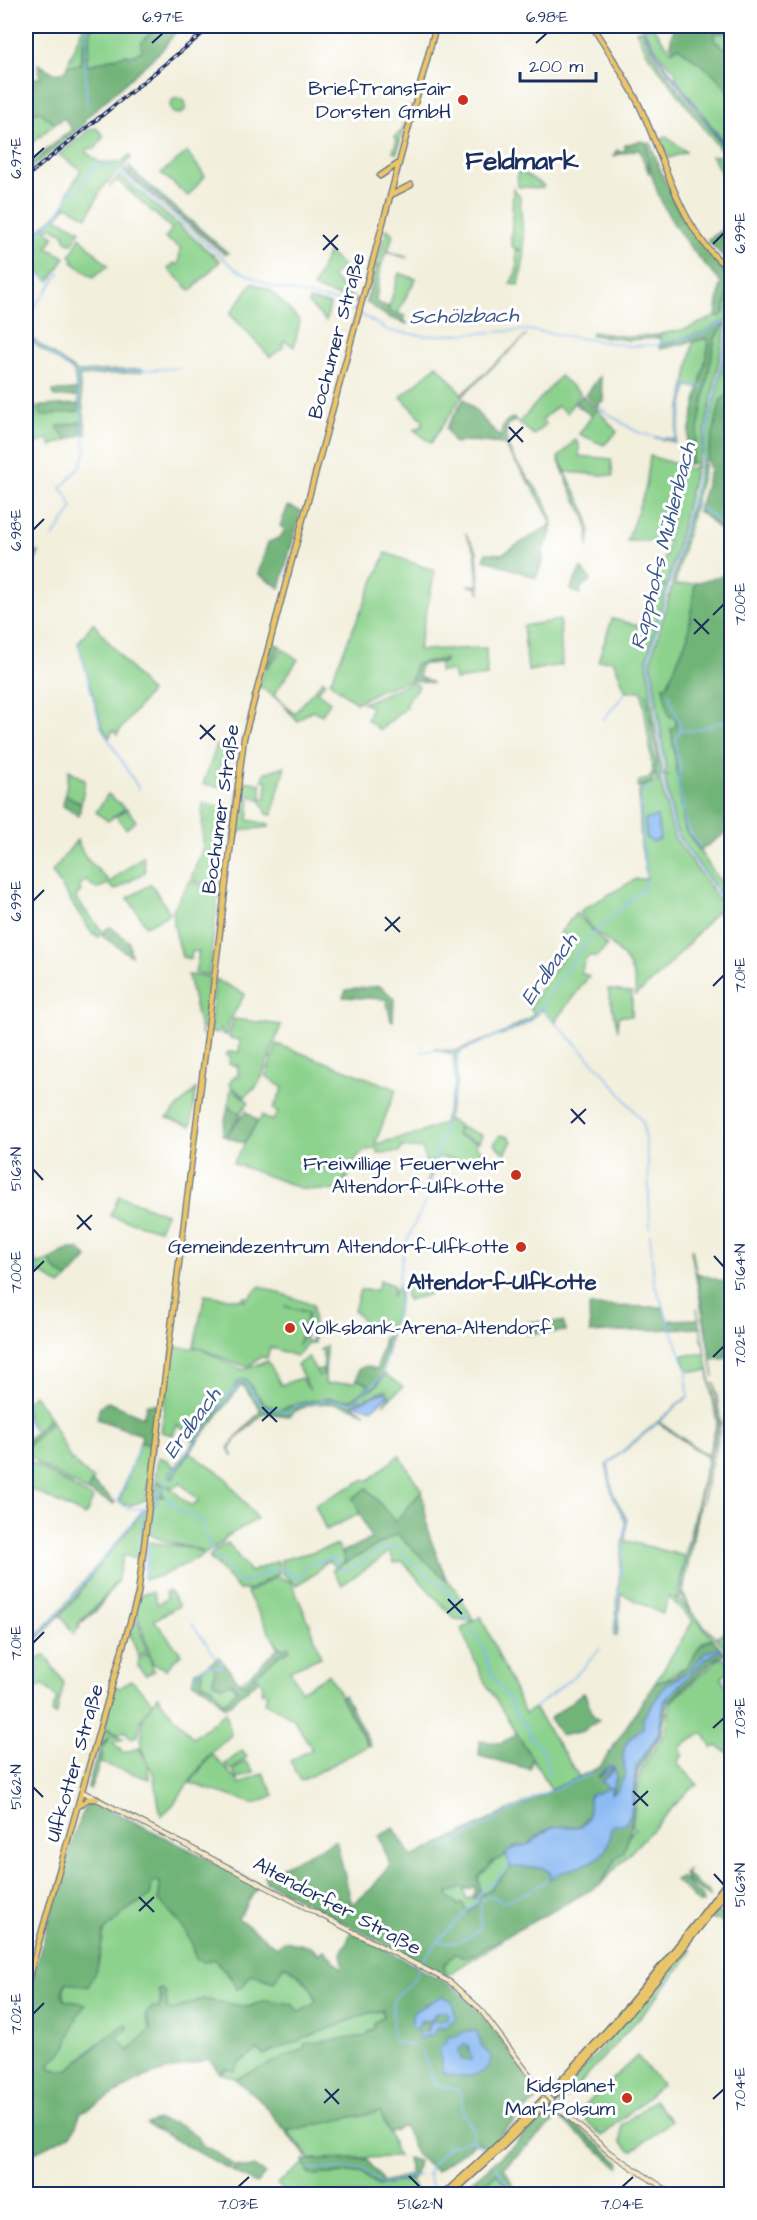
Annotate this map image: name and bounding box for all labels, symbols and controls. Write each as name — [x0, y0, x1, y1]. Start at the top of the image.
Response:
text: 6.97°E — [142, 7, 184, 28]
text: 6.98°E — [526, 7, 568, 28]
scale bar — [520, 45, 596, 83]
text: 200 m — [529, 54, 583, 79]
place label: BriefTransFair Dorsten GmbH — [308, 75, 451, 126]
marker: BriefTransFair Dorsten GmbH — [456, 93, 470, 107]
text: 6.97°E — [6, 137, 27, 179]
district label: Feldmark — [465, 143, 580, 179]
text: 6.99°E — [730, 213, 751, 253]
street label: Bochumer Straße — [301, 250, 373, 422]
water label: Schölzbach — [409, 301, 520, 331]
water label: Rapphofs Mühlenbach — [623, 438, 703, 653]
text: 6.98°E — [6, 509, 27, 551]
text: 7.00°E — [730, 583, 751, 625]
street label: Bochumer Straße — [195, 722, 247, 896]
text: 6.99°E — [6, 881, 27, 921]
water label: Erdbach — [514, 926, 585, 1010]
text: 7.01°E — [730, 957, 751, 992]
text: 51.63°N — [6, 1147, 27, 1191]
place label: Freiwillige Feuerwehr Altendorf-Ulfkotte — [303, 1150, 504, 1201]
marker: Freiwillige Feuerwehr Altendorf-Ulfkotte — [509, 1168, 523, 1182]
place label: Gemeindezentrum Altendorf-Ulfkotte — [168, 1233, 509, 1261]
marker: Gemeindezentrum Altendorf-Ulfkotte — [514, 1240, 528, 1254]
text: 51.64°N — [730, 1244, 751, 1290]
text: 7.00°E — [6, 1251, 27, 1293]
district label: Altendorf-Ulfkotte — [407, 1267, 597, 1298]
place label: Volksbank-Arena-Altendorf — [302, 1314, 552, 1342]
marker: Volksbank-Arena-Altendorf — [283, 1321, 297, 1335]
text: 7.02°E — [730, 1325, 751, 1367]
water label: Erdbach — [156, 1380, 228, 1464]
text: 7.01°E — [6, 1625, 27, 1660]
street label: Ulfkotter Straße — [39, 1681, 111, 1845]
text: 7.03°E — [730, 1698, 751, 1738]
text: 51.62°N — [6, 1764, 27, 1810]
street label: Altendorfer Straße — [248, 1850, 426, 1962]
text: 51.63°N — [730, 1863, 751, 1907]
text: 7.02°E — [6, 1993, 27, 2035]
text: 7.04°E — [730, 2067, 751, 2111]
place label: Kidsplanet Marl-Polsum — [505, 2072, 615, 2123]
marker: Kidsplanet Marl-Polsum — [620, 2091, 634, 2105]
text: 7.03°E — [218, 2194, 258, 2215]
text: 51.62°N — [397, 2194, 443, 2215]
text: 7.04°E — [600, 2194, 644, 2215]

